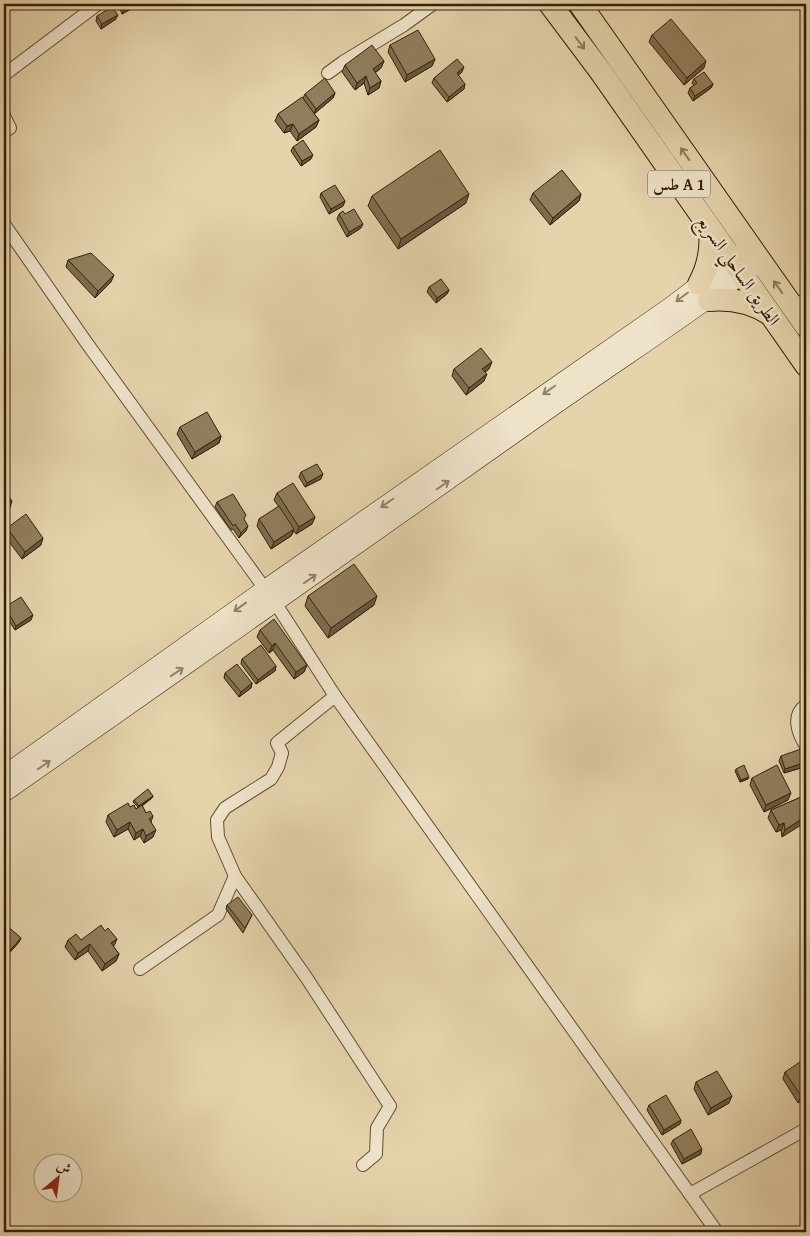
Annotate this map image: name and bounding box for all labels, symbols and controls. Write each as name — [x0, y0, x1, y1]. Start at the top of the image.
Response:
one-way arrow — [574, 36, 585, 49]
one-way arrow — [680, 147, 690, 161]
road number: طس A 1 — [648, 170, 710, 198]
street label: الطريق الساحلي السريع — [687, 209, 787, 333]
one-way arrow — [773, 280, 783, 294]
one-way arrow — [675, 292, 689, 302]
one-way arrow — [542, 385, 556, 395]
one-way arrow — [436, 480, 450, 490]
one-way arrow — [380, 498, 394, 508]
one-way arrow — [303, 574, 317, 584]
one-way arrow — [233, 602, 247, 612]
one-way arrow — [169, 666, 183, 676]
one-way arrow — [37, 760, 51, 770]
north arrow — [32, 1154, 82, 1204]
text: ش — [53, 1155, 75, 1179]

